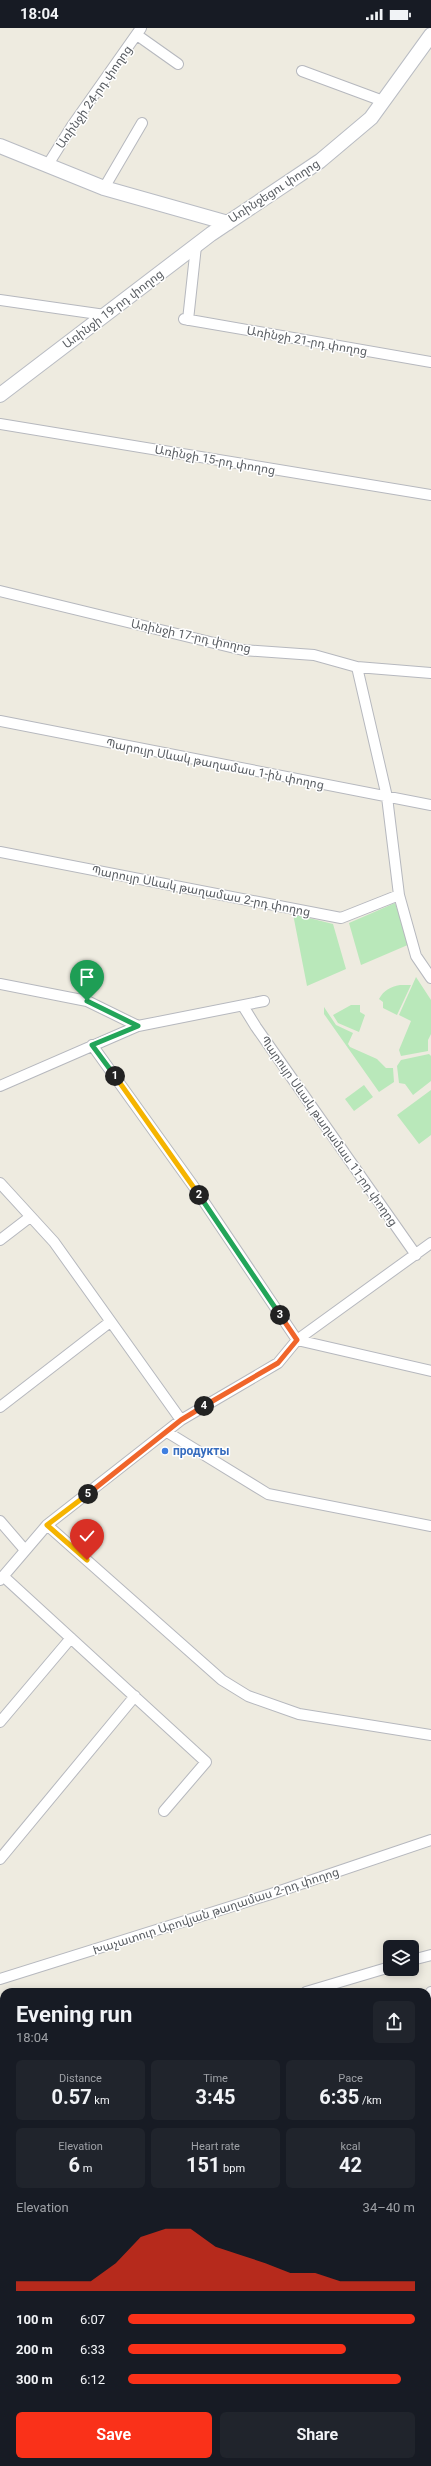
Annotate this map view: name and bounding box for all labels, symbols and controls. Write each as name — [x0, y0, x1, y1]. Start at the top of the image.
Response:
text: 18:04 — [20, 5, 59, 23]
street label: Առինջի 24-րդ փողոց — [53, 43, 135, 151]
street label: Առինջեցու փողոց — [226, 156, 322, 226]
street label: Առինջի 19-րդ փողոց — [60, 267, 166, 351]
street label: Առինջի 21-րդ փողոց — [246, 323, 368, 359]
street label: Առինջի 15-րդ փողոց — [154, 442, 276, 478]
street label: Առինջի 17-րդ փողոց — [130, 616, 252, 656]
street label: Պարույր Սևակ թաղամաս 1-ին փողոց — [105, 736, 325, 792]
street label: Պարույր Սևակ թաղամաս 2-րդ փողոց — [90, 863, 312, 919]
pin — [70, 960, 104, 1001]
icon: arrive — [76, 966, 98, 988]
street label: Պարույր Սևակ թաղամաս 11-րդ փողոց — [258, 1033, 400, 1229]
pin: 1 — [105, 1066, 125, 1086]
text: 1 — [112, 1069, 118, 1082]
pin: 2 — [189, 1185, 209, 1205]
text: 2 — [196, 1188, 202, 1201]
pin: 3 — [270, 1305, 290, 1325]
text: 3 — [277, 1308, 283, 1321]
pin: 4 — [194, 1396, 214, 1416]
text: 4 — [201, 1399, 207, 1412]
place label: продукты — [173, 1444, 229, 1458]
marker: продукты — [160, 1446, 170, 1456]
pin: 5 — [78, 1484, 98, 1504]
text: 5 — [85, 1487, 91, 1500]
pin — [70, 1519, 104, 1560]
icon: check — [76, 1525, 98, 1547]
street label: Խաչատուր Աբովյան թաղամաս 2-րդ փողոց — [91, 1864, 341, 1958]
map controls — [383, 1940, 419, 1976]
button: layers — [383, 1940, 419, 1976]
button: share — [373, 2001, 415, 2043]
text: Evening run — [16, 2002, 132, 2027]
text: 18:04 — [16, 2030, 48, 2045]
text: Distance — [59, 2072, 102, 2085]
text: Time — [203, 2072, 228, 2085]
text: Pace — [338, 2072, 363, 2085]
text: 0.57 — [51, 2085, 92, 2109]
text: 3:45 — [195, 2085, 236, 2109]
text: 6:35 — [319, 2085, 359, 2109]
text: km — [92, 2094, 110, 2107]
text: /km — [359, 2094, 382, 2107]
text: Elevation — [58, 2140, 103, 2153]
text: Heart rate — [191, 2140, 240, 2153]
text: kcal — [341, 2140, 360, 2153]
text: 6 — [69, 2153, 80, 2177]
text: 151 — [186, 2153, 220, 2177]
text: 42 — [339, 2153, 362, 2177]
text: m — [80, 2162, 92, 2175]
text: bpm — [220, 2162, 245, 2175]
text: Elevation — [16, 2200, 69, 2215]
text: 34–40 m — [363, 2200, 415, 2215]
text: 100 m — [16, 2312, 53, 2327]
text: 6:07 — [80, 2312, 105, 2327]
text: 200 m — [16, 2342, 53, 2357]
text: 6:33 — [80, 2342, 105, 2357]
text: 300 m — [16, 2372, 53, 2387]
text: 6:12 — [80, 2372, 105, 2387]
button: Save — [16, 2412, 212, 2458]
button: Share — [220, 2412, 415, 2458]

